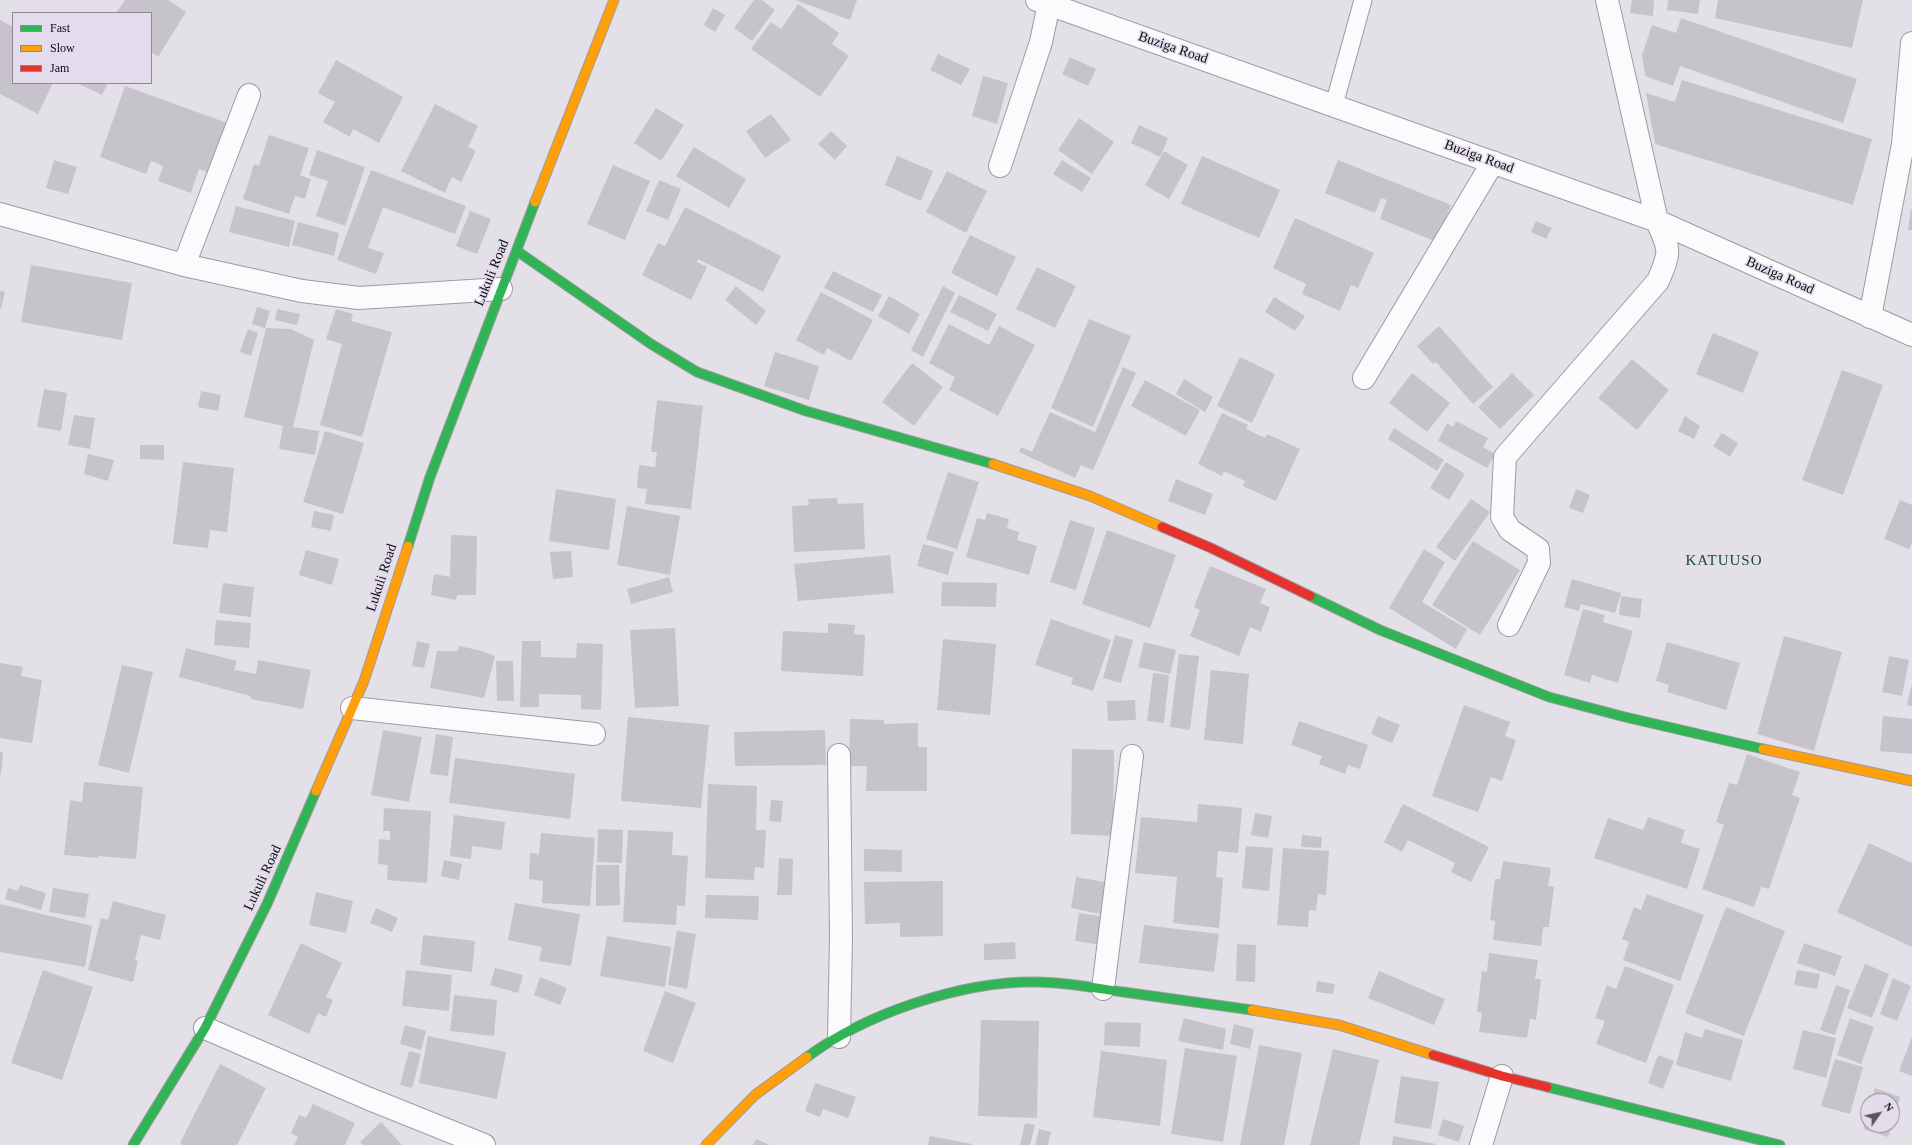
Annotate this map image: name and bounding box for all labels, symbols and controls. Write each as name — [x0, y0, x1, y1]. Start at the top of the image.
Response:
legend — [12, 12, 152, 84]
text: Fast — [50, 21, 70, 35]
street label: Buziga Road — [1136, 28, 1210, 68]
text: Slow — [50, 41, 75, 55]
text: Jam — [50, 61, 69, 75]
street label: Buziga Road — [1442, 137, 1516, 177]
street label: Lukuli Road — [471, 237, 513, 309]
street label: Buziga Road — [1743, 254, 1817, 298]
street label: Lukuli Road — [363, 542, 401, 614]
district label: KATUUSO — [1685, 552, 1763, 570]
street label: Lukuli Road — [241, 843, 285, 913]
north arrow — [1860, 1093, 1900, 1133]
text: N — [1882, 1100, 1896, 1113]

